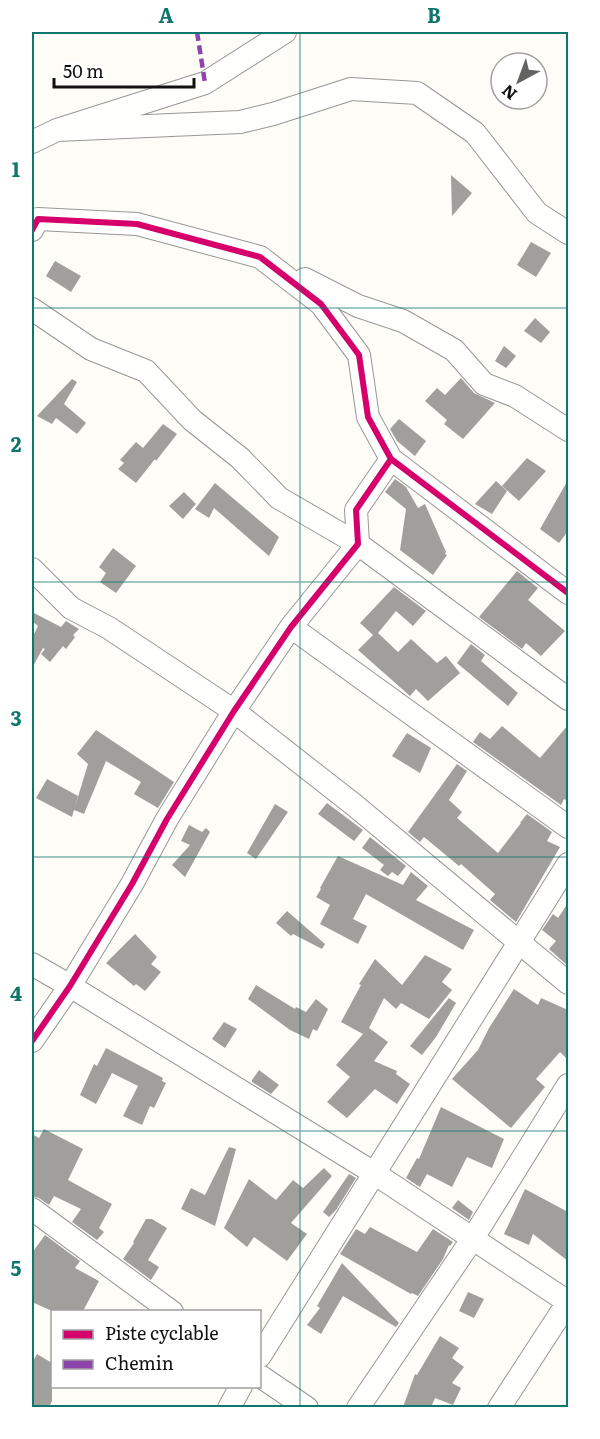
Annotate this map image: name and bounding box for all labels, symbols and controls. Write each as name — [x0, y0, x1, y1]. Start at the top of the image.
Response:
text: A — [158, 0, 174, 29]
text: B — [427, 0, 441, 29]
scale bar — [54, 51, 194, 89]
north arrow — [489, 51, 549, 111]
text: 50 m — [63, 57, 104, 84]
text: N — [496, 80, 521, 107]
text: 1 — [12, 153, 20, 183]
text: 2 — [11, 428, 22, 458]
text: 3 — [10, 702, 22, 732]
text: 4 — [10, 977, 22, 1007]
text: 5 — [11, 1252, 22, 1282]
legend — [51, 1310, 261, 1388]
text: Piste cyclable — [105, 1319, 219, 1346]
text: Chemin — [105, 1349, 174, 1376]

